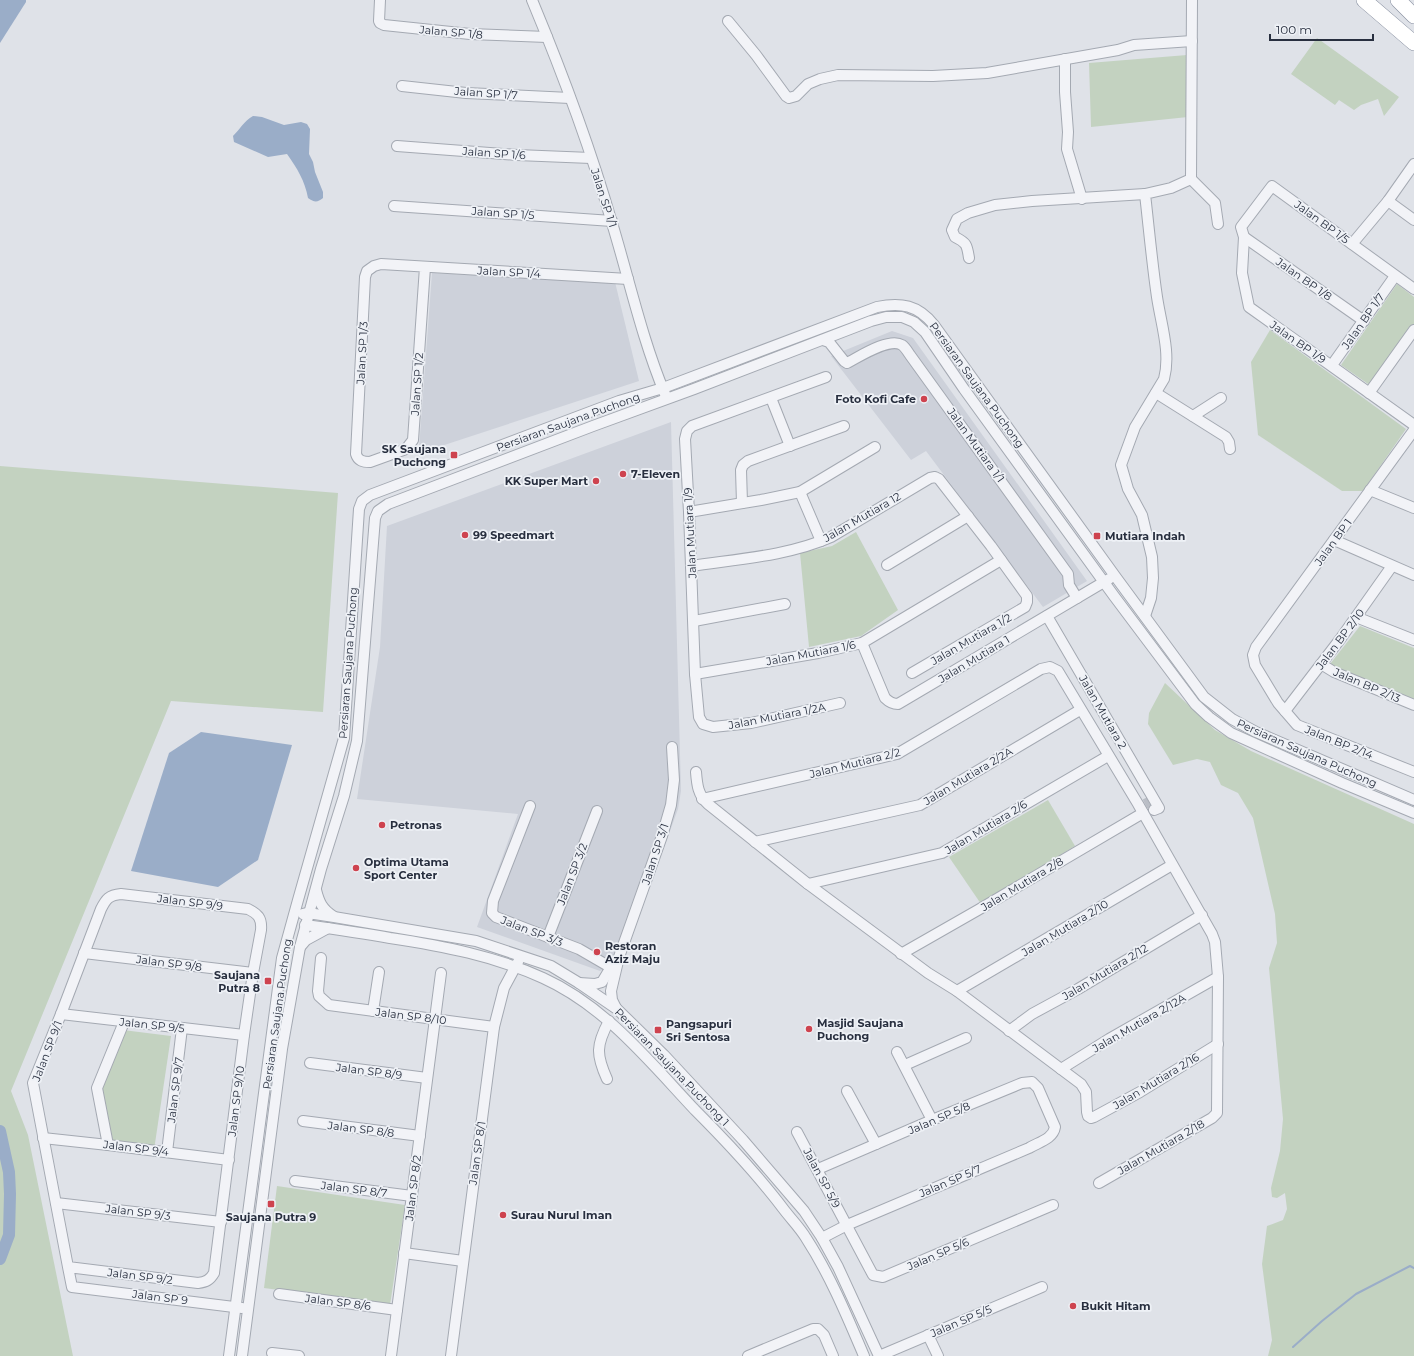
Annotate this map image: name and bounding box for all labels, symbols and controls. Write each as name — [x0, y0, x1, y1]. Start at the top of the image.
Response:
scale bar — [1270, 16, 1373, 42]
street label: Jalan SP 1/8 — [418, 22, 483, 42]
text: 100 m — [1276, 22, 1312, 37]
street label: Jalan SP 1/7 — [453, 84, 518, 102]
street label: Jalan SP 1/6 — [461, 144, 526, 162]
street label: Jalan SP 1/1 — [588, 166, 620, 229]
street label: Jalan BP 1/5 — [1291, 197, 1352, 247]
street label: Jalan SP 1/5 — [470, 204, 535, 222]
street label: Jalan BP 1/8 — [1272, 254, 1335, 303]
street label: Jalan SP 1/4 — [476, 263, 542, 281]
street label: Jalan BP 1/7 — [1338, 290, 1387, 353]
street label: Jalan BP 1/9 — [1266, 317, 1329, 367]
street label: Persiaran Saujana Puchong — [927, 319, 1027, 451]
street label: Jalan SP 1/3 — [353, 321, 371, 386]
street label: Jalan SP 1/2 — [408, 352, 426, 417]
street label: Persiaran Saujana Puchong — [494, 389, 642, 455]
place label: Foto Kofi Cafe — [835, 392, 916, 406]
marker: Foto Kofi Cafe — [919, 394, 929, 404]
street label: Jalan Mutiara 1/1 — [944, 404, 1008, 485]
place label: SK Saujana Puchong — [382, 442, 446, 469]
marker: SK Saujana Puchong — [449, 450, 459, 460]
place label: 7-Eleven — [631, 467, 680, 481]
marker: 7-Eleven — [618, 469, 628, 479]
place label: KK Super Mart — [505, 474, 588, 488]
marker: KK Super Mart — [591, 476, 601, 486]
street label: Jalan Mutiara 1/9 — [681, 487, 699, 580]
street label: Jalan Mutiara 12 — [820, 489, 903, 545]
street label: Jalan BP 1 — [1311, 516, 1355, 569]
place label: 99 Speedmart — [473, 528, 554, 542]
place label: Mutiara Indah — [1105, 529, 1185, 543]
marker: 99 Speedmart — [460, 530, 470, 540]
marker: Mutiara Indah — [1092, 531, 1102, 541]
street label: Persiaran Saujana Puchong — [336, 587, 360, 739]
street label: Jalan BP 2/10 — [1312, 606, 1367, 673]
street label: Jalan Mutiara 1/2 — [928, 611, 1014, 667]
street label: Jalan Mutiara 1 — [936, 633, 1012, 685]
street label: Jalan Mutiara 1/6 — [764, 637, 857, 669]
street label: Jalan BP 2/13 — [1330, 664, 1403, 705]
street label: Jalan Mutiara 2 — [1076, 672, 1130, 752]
street label: Jalan Mutiara 1/2A — [726, 700, 827, 732]
street label: Persiaran Saujana Puchong — [1235, 716, 1379, 790]
street label: Jalan BP 2/14 — [1302, 722, 1376, 762]
street label: Jalan Mutiara 2/2A — [920, 744, 1015, 809]
street label: Jalan Mutiara 2/2 — [807, 745, 902, 781]
street label: Jalan Mutiara 2/6 — [941, 797, 1030, 858]
place label: Petronas — [390, 818, 442, 832]
marker: Petronas — [377, 820, 387, 830]
street label: Jalan SP 3/1 — [638, 822, 671, 887]
street label: Jalan SP 3/2 — [553, 841, 590, 908]
street label: Jalan Mutiara 2/8 — [977, 854, 1066, 915]
place label: Optima Utama Sport Center — [364, 855, 449, 882]
marker: Optima Utama Sport Center — [351, 863, 361, 873]
street label: Jalan SP 9/9 — [155, 891, 224, 913]
street label: Jalan Mutiara 2/10 — [1018, 897, 1111, 960]
street label: Jalan SP 3/3 — [498, 912, 565, 949]
street label: Persiaran Saujana Puchong — [259, 938, 295, 1090]
place label: Restoran Aziz Maju — [604, 939, 660, 966]
street label: Jalan Mutiara 2/12 — [1059, 941, 1150, 1004]
marker: Restoran Aziz Maju — [592, 947, 602, 957]
street label: Jalan SP 9/8 — [134, 952, 203, 974]
place label: Saujana Putra 8 — [214, 968, 260, 995]
marker: Saujana Putra 8 — [263, 976, 273, 986]
street label: Jalan Mutiara 2/12A — [1089, 991, 1188, 1056]
street label: Jalan SP 8/10 — [374, 1005, 447, 1027]
street label: Persiaran Saujana Puchong 1 — [612, 1005, 732, 1129]
street label: Jalan SP 9/5 — [118, 1014, 185, 1035]
place label: Masjid Saujana Puchong — [817, 1016, 904, 1043]
place label: Pangsapuri Sri Sentosa — [666, 1017, 732, 1044]
street label: Jalan SP 9/1 — [29, 1019, 65, 1084]
marker: Masjid Saujana Puchong — [804, 1024, 814, 1034]
marker: Pangsapuri Sri Sentosa — [653, 1025, 663, 1035]
street label: Jalan Mutiara 2/16 — [1110, 1050, 1202, 1113]
street label: Jalan SP 9/7 — [164, 1056, 186, 1125]
street label: Jalan SP 8/9 — [334, 1060, 403, 1082]
street label: Jalan SP 9/10 — [225, 1065, 247, 1138]
street label: Jalan SP 5/8 — [905, 1099, 972, 1138]
street label: Jalan Mutiara 2/18 — [1114, 1116, 1207, 1178]
street label: Jalan SP 8/8 — [326, 1118, 395, 1140]
street label: Jalan SP 8/1 — [465, 1120, 488, 1187]
street label: Jalan SP 9/4 — [101, 1137, 170, 1159]
street label: Jalan SP 5/9 — [800, 1145, 844, 1211]
street label: Jalan SP 8/2 — [402, 1154, 424, 1223]
street label: Jalan SP 5/7 — [916, 1162, 983, 1201]
street label: Jalan SP 8/7 — [319, 1178, 388, 1200]
marker: Saujana Putra 9 — [266, 1199, 276, 1209]
street label: Jalan SP 9/3 — [104, 1201, 171, 1223]
place label: Surau Nurul Iman — [511, 1208, 612, 1222]
place label: Saujana Putra 9 — [226, 1210, 316, 1224]
marker: Surau Nurul Iman — [498, 1210, 508, 1220]
street label: Jalan SP 5/6 — [904, 1235, 971, 1274]
street label: Jalan SP 9/2 — [106, 1265, 173, 1287]
street label: Jalan SP 9 — [130, 1287, 189, 1307]
street label: Jalan SP 8/6 — [303, 1291, 372, 1313]
place label: Bukit Hitam — [1081, 1299, 1151, 1313]
marker: Bukit Hitam — [1068, 1301, 1078, 1311]
street label: Jalan SP 5/5 — [927, 1302, 994, 1341]

